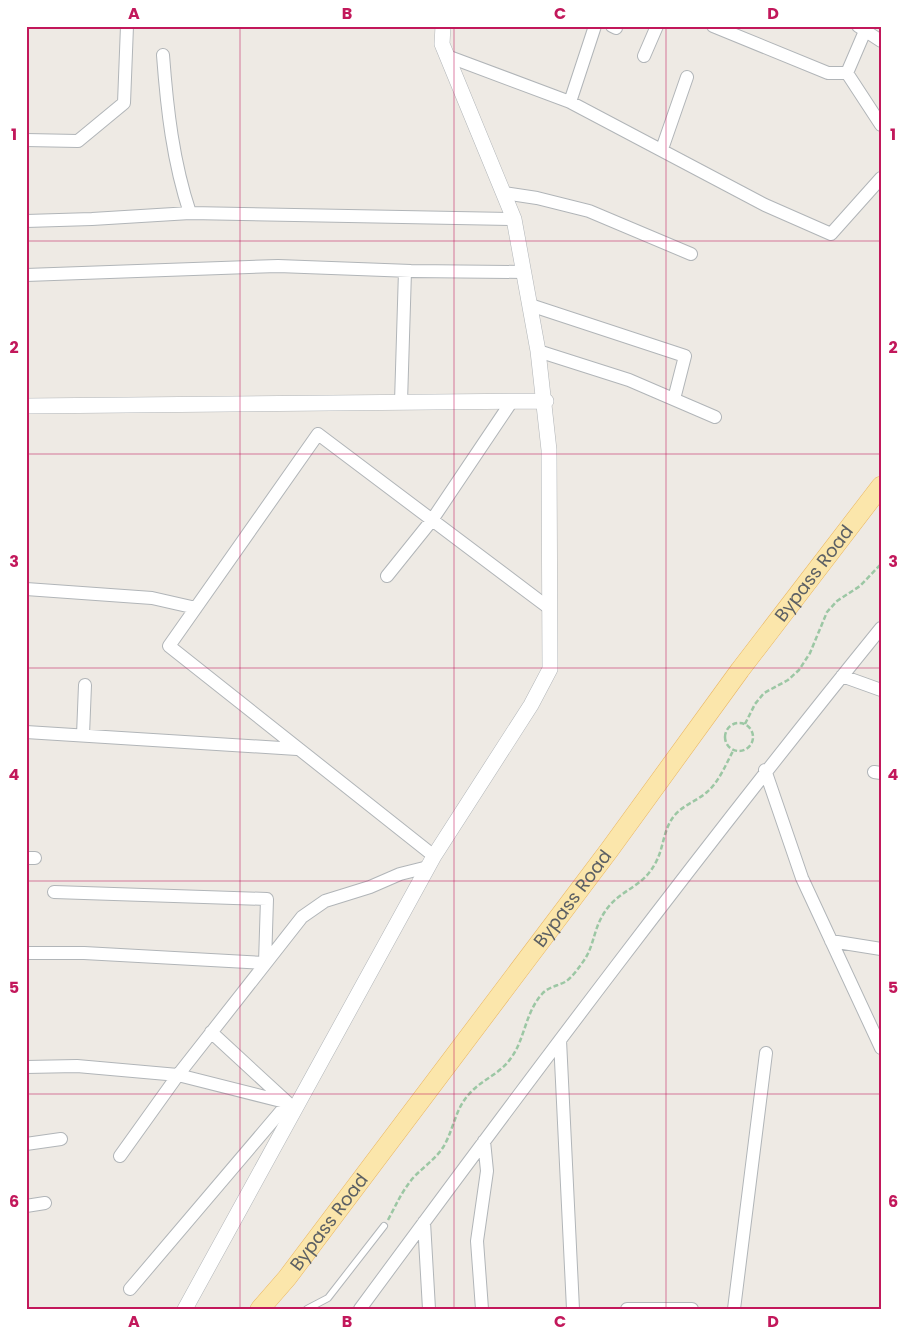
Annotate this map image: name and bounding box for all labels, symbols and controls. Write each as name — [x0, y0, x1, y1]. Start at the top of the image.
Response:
text: A — [128, 2, 140, 25]
text: B — [342, 2, 352, 25]
text: C — [554, 2, 566, 25]
text: D — [767, 2, 779, 25]
text: 1 — [11, 123, 17, 146]
text: 1 — [890, 123, 896, 146]
text: 2 — [9, 336, 19, 359]
text: 2 — [888, 336, 898, 359]
street label: Bypass Road — [768, 519, 859, 627]
text: 3 — [9, 550, 19, 573]
text: 3 — [888, 550, 898, 573]
text: 4 — [9, 763, 20, 786]
text: 4 — [888, 763, 899, 786]
street label: Bypass Road — [527, 844, 617, 952]
text: 5 — [9, 976, 19, 999]
text: 5 — [888, 976, 898, 999]
street label: Bypass Road — [284, 1168, 374, 1276]
text: 6 — [9, 1190, 19, 1213]
text: 6 — [888, 1190, 898, 1213]
text: A — [128, 1310, 140, 1333]
text: B — [342, 1310, 352, 1333]
text: C — [554, 1310, 566, 1333]
text: D — [767, 1310, 779, 1333]

